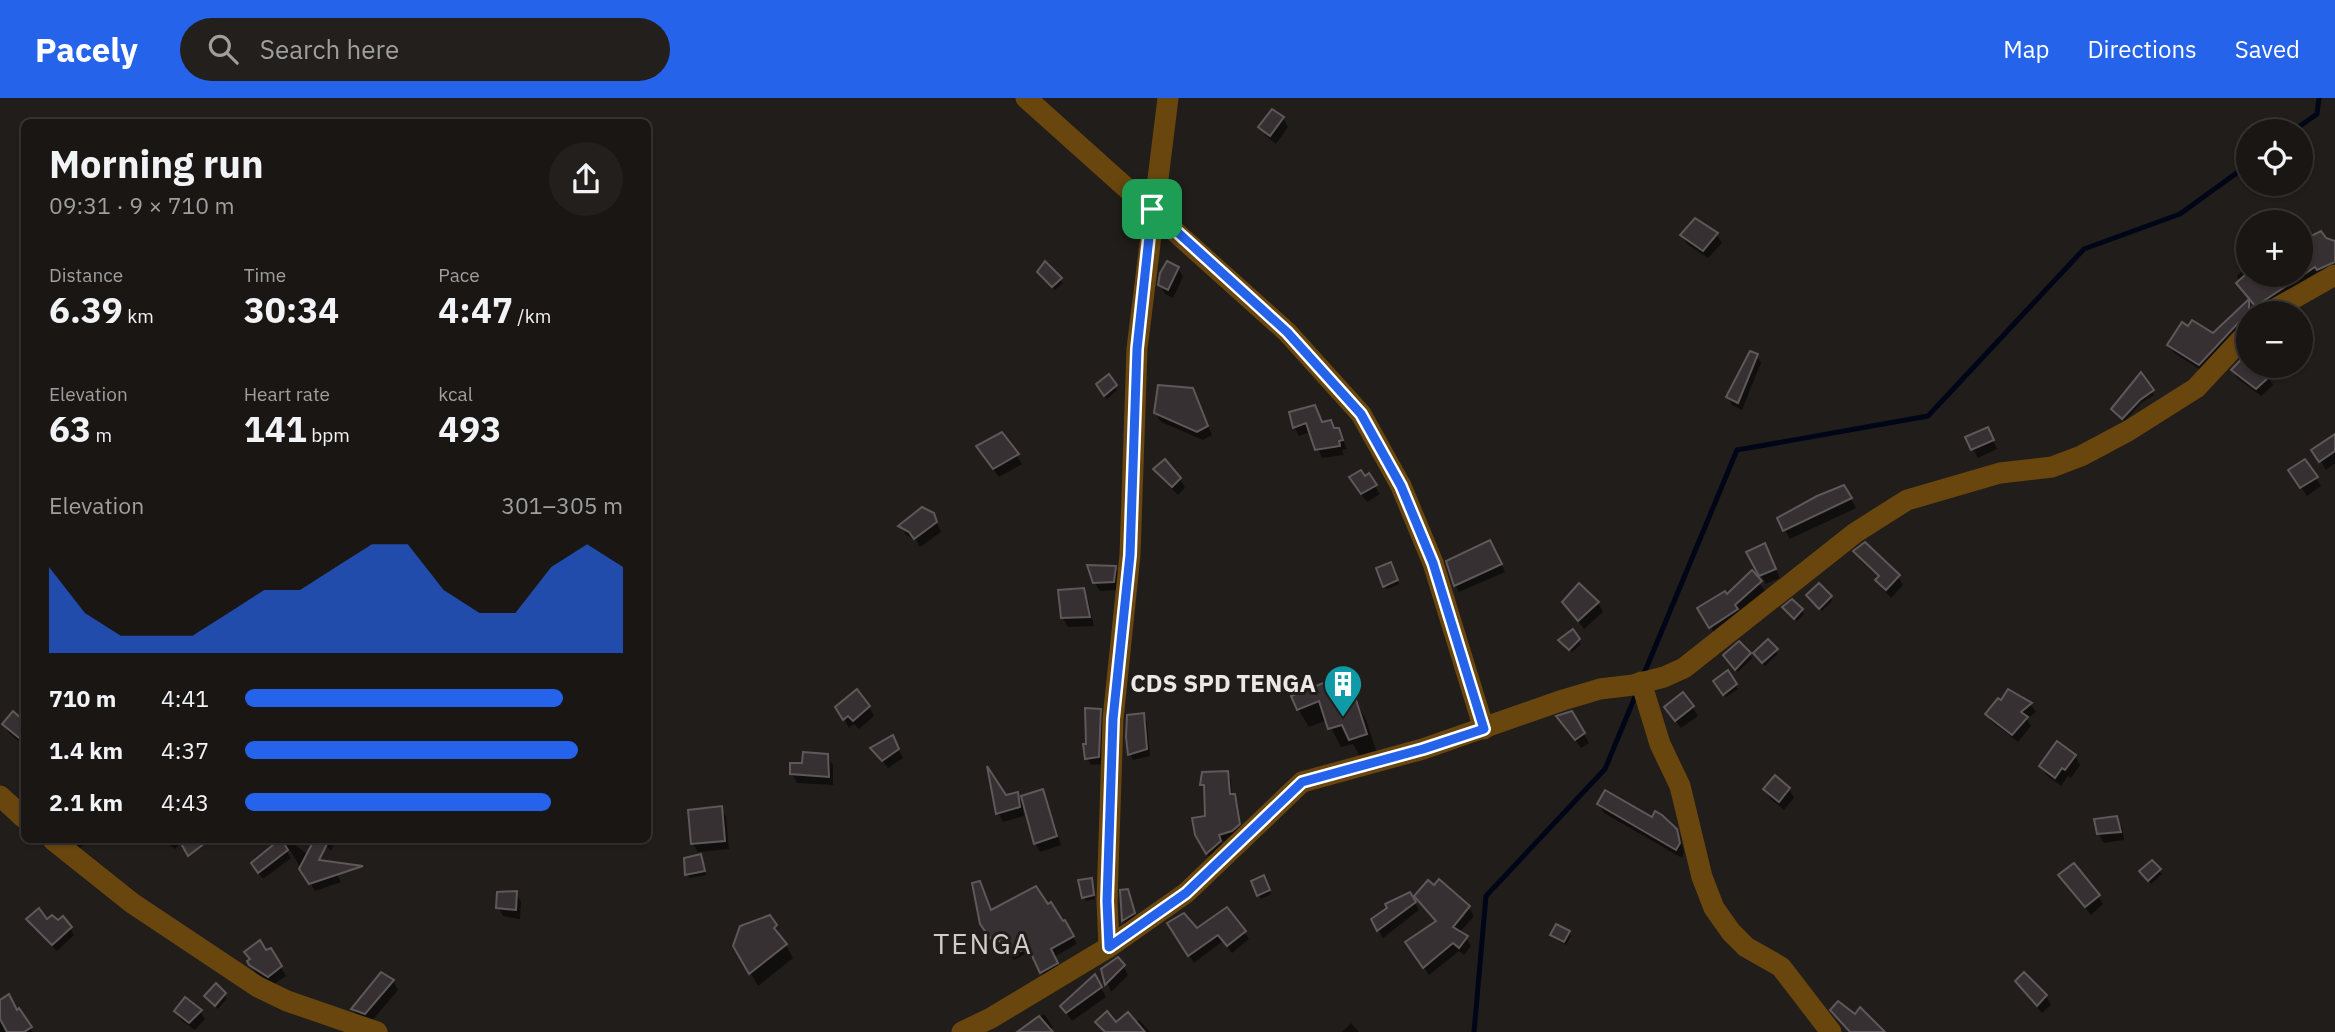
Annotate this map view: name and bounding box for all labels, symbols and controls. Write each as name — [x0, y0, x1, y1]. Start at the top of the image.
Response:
search box — [180, 18, 670, 81]
text: Pacely — [35, 28, 138, 71]
icon: search — [204, 30, 242, 68]
text: Search here — [260, 32, 399, 66]
text: Map — [2003, 33, 2049, 65]
text: Directions — [2087, 33, 2197, 65]
text: Saved — [2235, 33, 2300, 65]
map controls — [2236, 119, 2313, 378]
button: locate — [2236, 119, 2313, 196]
text: Morning run — [49, 139, 264, 188]
button: share — [549, 142, 623, 216]
pin — [1122, 179, 1182, 239]
text: 09:31 · 9 × 710 m — [49, 190, 235, 220]
icon: arrive — [1133, 190, 1171, 228]
button: + — [2236, 210, 2313, 287]
text: Distance — [49, 263, 123, 287]
text: Time — [244, 263, 286, 287]
text: Pace — [438, 263, 480, 287]
text: 6.39 — [49, 287, 123, 333]
text: 30:34 — [244, 287, 339, 333]
text: 4:47 — [438, 287, 513, 333]
button: − — [2236, 301, 2313, 378]
text: km — [123, 304, 154, 328]
text: /km — [513, 304, 551, 328]
text: Elevation — [49, 382, 128, 406]
text: Heart rate — [244, 382, 330, 406]
text: kcal — [438, 382, 473, 406]
text: 63 — [49, 406, 91, 452]
text: 141 — [244, 406, 307, 452]
text: 493 — [438, 406, 501, 452]
text: m — [91, 423, 112, 447]
text: bpm — [307, 423, 350, 447]
text: Elevation — [49, 490, 144, 520]
text: 301–305 m — [501, 490, 623, 520]
building icon: CDS SPD TENGA — [1322, 663, 1364, 718]
place label: CDS SPD TENGA — [1130, 667, 1316, 699]
text: 710 m — [49, 683, 116, 713]
text: 4:41 — [161, 683, 209, 713]
text: 1.4 km — [49, 735, 123, 765]
text: 4:37 — [161, 735, 209, 765]
text: 2.1 km — [49, 787, 123, 817]
text: 4:43 — [161, 787, 209, 817]
district label: TENGA — [933, 925, 1033, 962]

